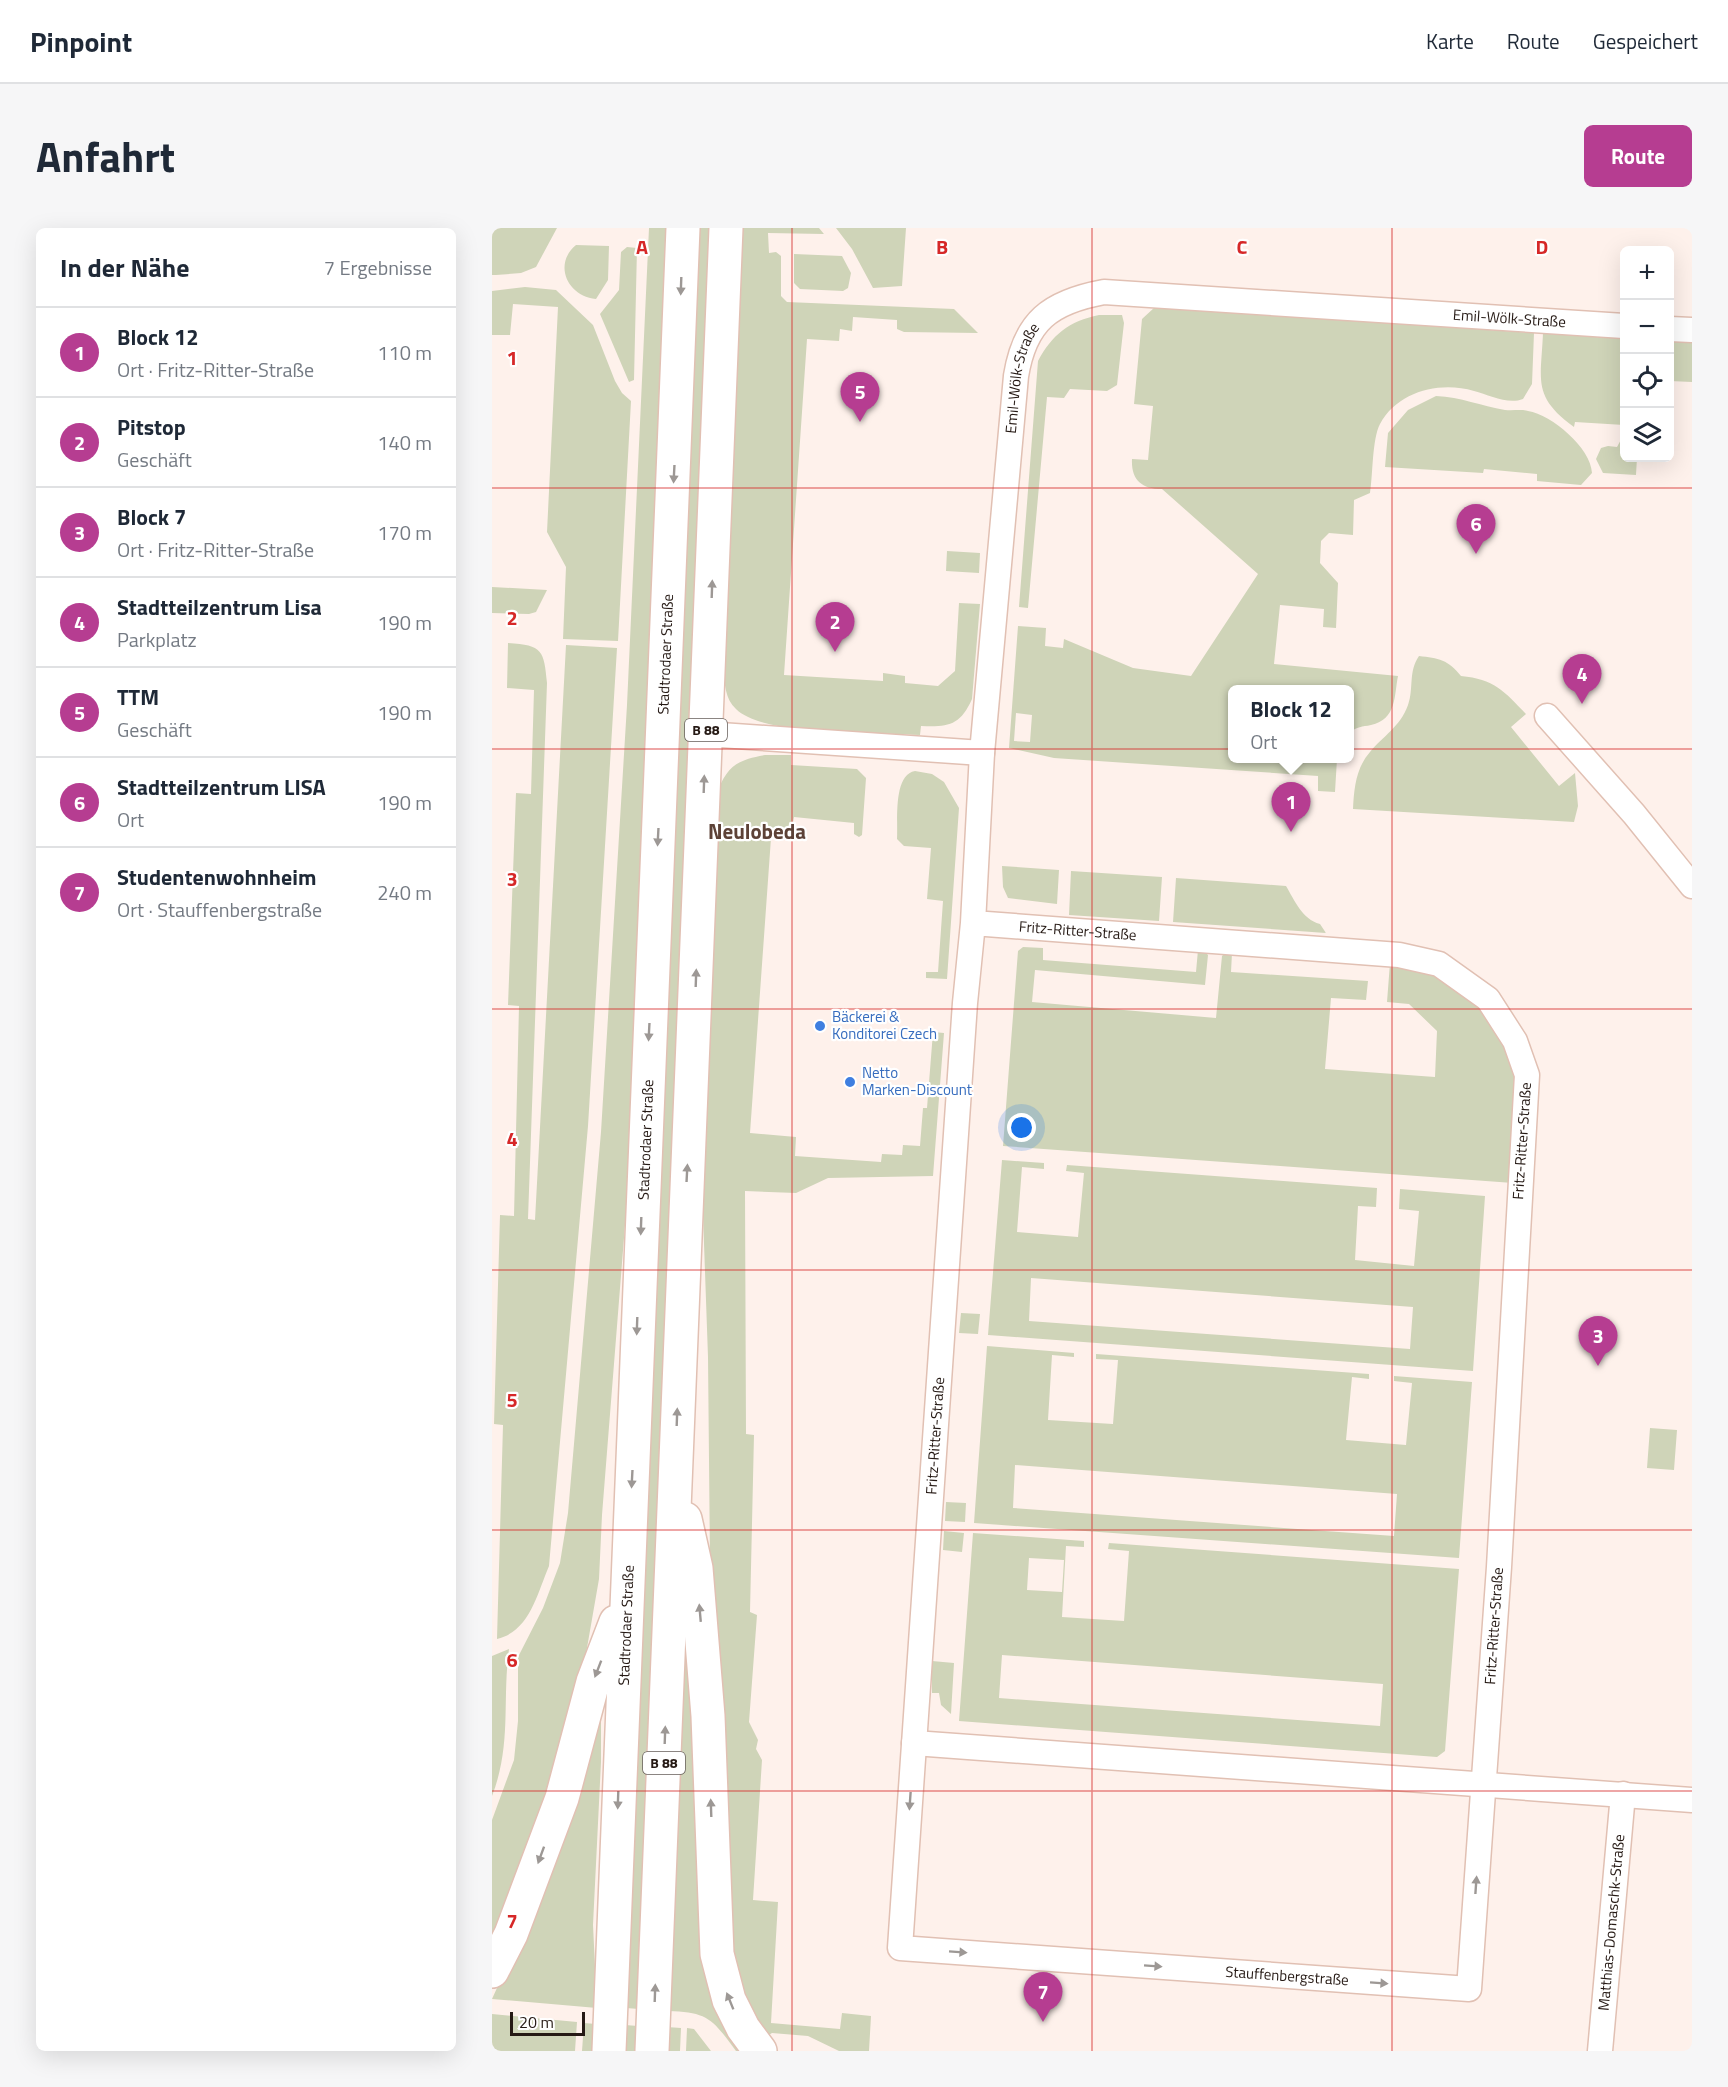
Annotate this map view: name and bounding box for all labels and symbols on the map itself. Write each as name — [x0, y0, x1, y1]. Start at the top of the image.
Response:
text: A — [636, 231, 648, 262]
text: B — [936, 231, 948, 262]
text: C — [1237, 231, 1248, 262]
text: D — [1536, 231, 1548, 262]
one-way arrow — [676, 277, 685, 296]
street label: Emil-Wölk-Straße — [1452, 303, 1567, 333]
street label: Emil-Wölk-Straße — [999, 318, 1045, 435]
text: 1 — [506, 342, 518, 373]
pin: 5 — [840, 372, 880, 422]
one-way arrow — [669, 465, 678, 484]
pin: 6 — [1456, 504, 1496, 554]
one-way arrow — [707, 579, 716, 598]
street label: Stadtrodaer Straße — [651, 593, 679, 715]
text: 2 — [506, 602, 518, 633]
pin: 2 — [816, 602, 854, 652]
pin: 4 — [1562, 654, 1602, 704]
road number: B 88 — [685, 719, 727, 741]
one-way arrow — [699, 774, 708, 793]
pin: 1 — [1272, 782, 1310, 832]
district label: Neulobeda — [708, 815, 806, 847]
one-way arrow — [653, 827, 662, 846]
text: 3 — [506, 863, 518, 894]
street label: Fritz-Ritter-Straße — [1018, 914, 1137, 946]
one-way arrow — [692, 969, 701, 988]
place label: Bäckerei & Konditorei Czech — [832, 1005, 937, 1045]
marker: Bäckerei & Konditorei Czech — [813, 1019, 827, 1033]
one-way arrow — [644, 1022, 654, 1041]
place label: Netto Marken-Discount — [862, 1061, 973, 1101]
marker: Netto Marken-Discount — [843, 1075, 857, 1089]
street label: Stadtrodaer Straße — [632, 1079, 659, 1200]
street label: Fritz-Ritter-Straße — [1506, 1081, 1537, 1200]
your location — [1007, 1113, 1036, 1142]
text: 4 — [506, 1123, 518, 1154]
one-way arrow — [682, 1164, 691, 1183]
one-way arrow — [636, 1217, 646, 1236]
pin: 3 — [1578, 1316, 1618, 1366]
one-way arrow — [633, 1317, 642, 1336]
street label: Fritz-Ritter-Straße — [919, 1376, 950, 1495]
text: 5 — [506, 1384, 518, 1415]
one-way arrow — [673, 1407, 682, 1426]
one-way arrow — [627, 1469, 636, 1488]
street label: Stadtrodaer Straße — [612, 1565, 640, 1686]
street label: Fritz-Ritter-Straße — [1478, 1566, 1509, 1685]
one-way arrow — [695, 1604, 705, 1623]
text: 6 — [506, 1644, 518, 1675]
one-way arrow — [593, 1660, 602, 1678]
one-way arrow — [660, 1725, 670, 1744]
road number: B 88 — [643, 1752, 685, 1774]
one-way arrow — [613, 1791, 622, 1810]
one-way arrow — [905, 1792, 915, 1811]
one-way arrow — [707, 1798, 716, 1817]
street label: Matthias-Domaschk-Straße — [1592, 1833, 1630, 2012]
one-way arrow — [536, 1846, 545, 1864]
one-way arrow — [1471, 1875, 1480, 1894]
text: 7 — [506, 1905, 518, 1936]
one-way arrow — [949, 1947, 968, 1957]
street label: Stauffenbergstraße — [1225, 1960, 1349, 1991]
one-way arrow — [1143, 1962, 1162, 1971]
pin: 7 — [1024, 1972, 1062, 2022]
one-way arrow — [1370, 1978, 1389, 1987]
one-way arrow — [650, 1983, 659, 2002]
one-way arrow — [725, 1991, 735, 2009]
scale bar — [510, 2009, 585, 2036]

